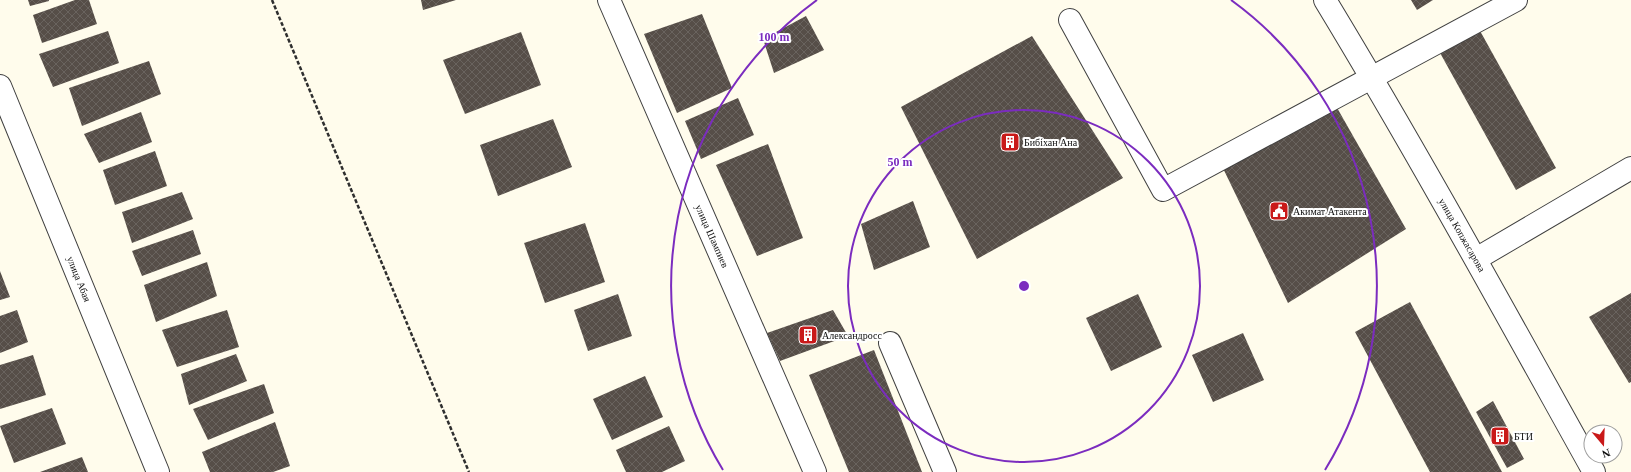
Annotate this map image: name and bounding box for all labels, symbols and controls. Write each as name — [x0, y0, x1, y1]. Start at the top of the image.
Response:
text: 100 m — [759, 30, 790, 44]
building icon: Бибіхан Ана — [999, 131, 1021, 153]
place label: Бибіхан Ана — [1024, 137, 1078, 148]
text: 50 m — [888, 155, 913, 169]
street label: улица Копжасарова — [1436, 196, 1488, 274]
public building icon: Акимат Атакента — [1268, 200, 1290, 222]
street label: улица Шампиев — [693, 203, 731, 270]
place label: Акимат Атакента — [1293, 206, 1367, 217]
street label: улица Абая — [65, 255, 93, 304]
centre of rings — [1017, 279, 1031, 293]
building icon: Александросс — [797, 324, 819, 346]
place label: Александросс — [822, 330, 882, 341]
north arrow — [1583, 424, 1623, 464]
building icon: БТИ — [1489, 425, 1511, 447]
place label: БТИ — [1514, 431, 1533, 442]
text: N — [1600, 446, 1612, 460]

